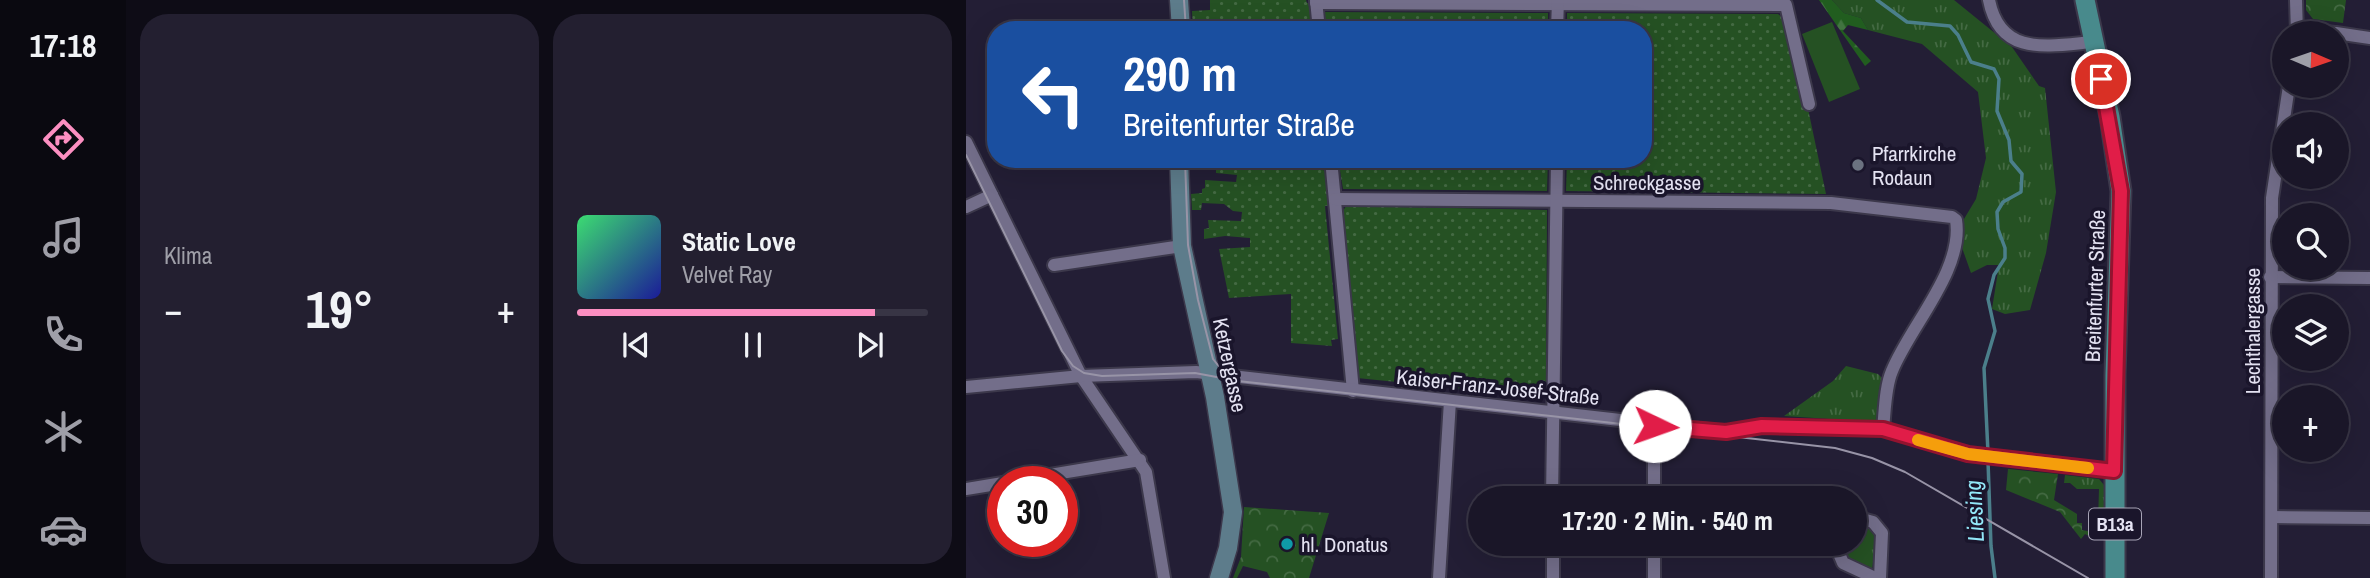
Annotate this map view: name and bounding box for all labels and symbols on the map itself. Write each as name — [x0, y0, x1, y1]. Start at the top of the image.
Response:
north arrow — [2272, 21, 2348, 98]
pin — [2071, 49, 2131, 109]
place label: Pfarrkirche Rodaun — [1872, 139, 1956, 192]
marker: Pfarrkirche Rodaun — [1850, 157, 1866, 173]
street label: Schreckgasse — [1593, 168, 1701, 197]
street label: Breitenfurter Straße — [2078, 209, 2112, 363]
street label: Lechthalergasse — [2238, 268, 2267, 394]
street label: Ketzergasse — [1206, 315, 1254, 415]
street label: Kaiser-Franz-Josef-Straße — [1395, 362, 1601, 412]
position arrow — [1618, 389, 1692, 463]
speed limit sign: 30 — [987, 466, 1078, 557]
water label: Liesing — [1957, 479, 1991, 543]
road number: B13a — [2089, 509, 2141, 540]
place label: hl. Donatus — [1301, 530, 1388, 559]
marker: hl. Donatus — [1279, 536, 1295, 552]

